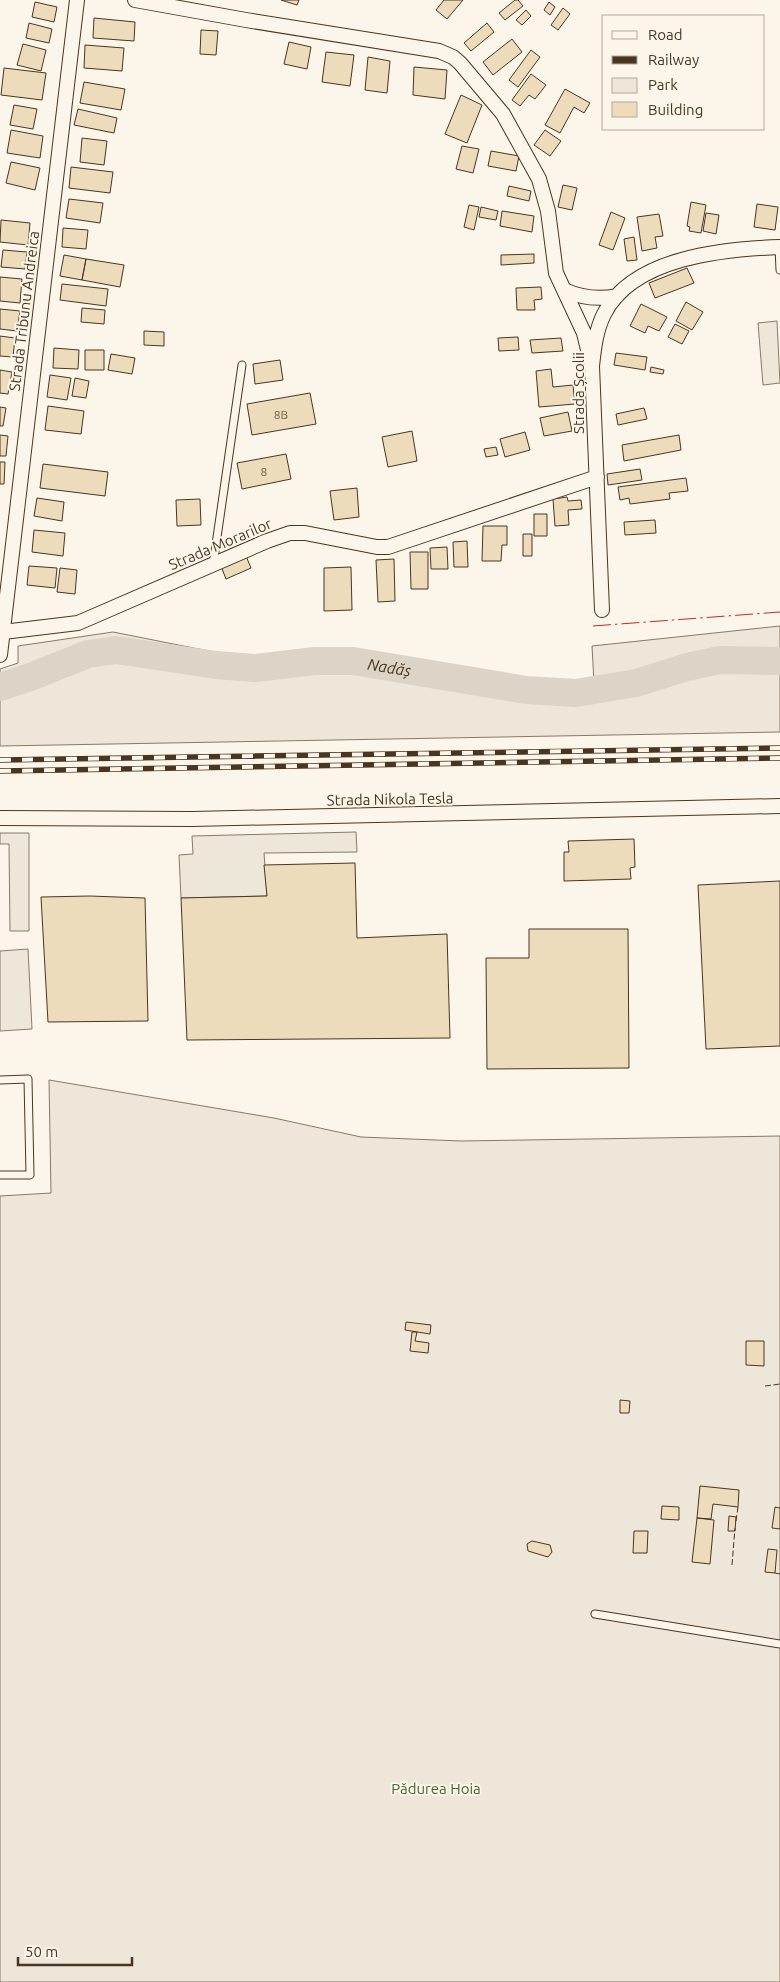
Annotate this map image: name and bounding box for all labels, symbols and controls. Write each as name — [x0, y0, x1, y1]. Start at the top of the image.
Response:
legend — [602, 15, 765, 130]
text: Road — [648, 26, 683, 43]
text: Railway — [648, 51, 699, 68]
text: Park — [648, 76, 678, 93]
text: Building — [648, 101, 703, 118]
street label: Strada Tribunu Andreica — [6, 230, 42, 392]
street label: Strada Școlii — [570, 352, 587, 434]
house number: 8B — [274, 408, 288, 421]
house number: 8 — [261, 465, 268, 478]
street label: Strada Morarilor — [166, 515, 274, 573]
water label: Nadăș — [366, 655, 413, 680]
street label: Strada Nikola Tesla — [327, 789, 453, 809]
park label: Pădurea Hoia — [391, 1780, 481, 1797]
scale bar — [18, 1934, 131, 1966]
text: 50 m — [25, 1943, 58, 1960]

